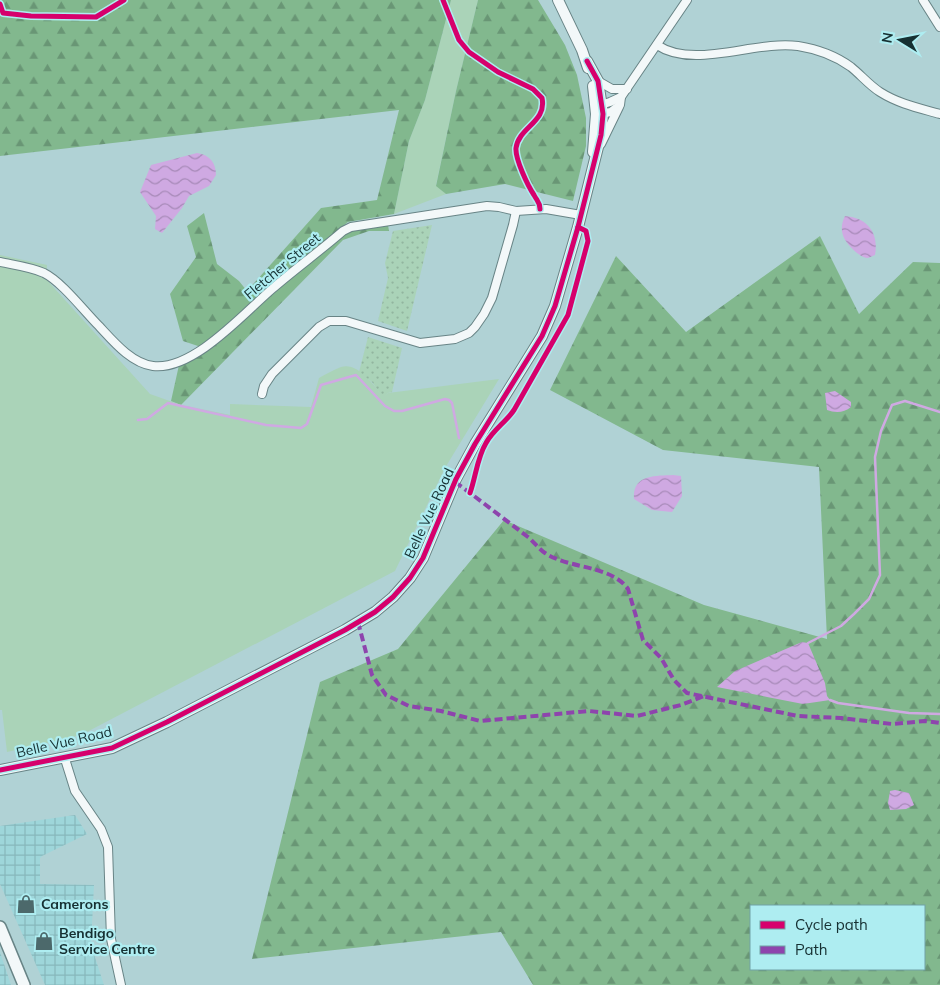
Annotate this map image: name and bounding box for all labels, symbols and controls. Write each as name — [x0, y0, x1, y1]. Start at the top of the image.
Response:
north arrow — [875, 15, 925, 65]
text: N — [877, 31, 897, 45]
street label: Fletcher Street — [240, 229, 324, 303]
street label: Belle Vue Road — [400, 465, 458, 561]
street label: Belle Vue Road — [14, 722, 114, 762]
shop icon: Camerons — [15, 893, 37, 915]
place label: Camerons — [41, 895, 108, 913]
legend — [750, 905, 925, 970]
text: Cycle path — [795, 915, 868, 934]
place label: Bendigo Service Centre — [59, 924, 155, 958]
shop icon: Bendigo Service Centre — [33, 930, 55, 952]
text: Path — [795, 940, 827, 959]

